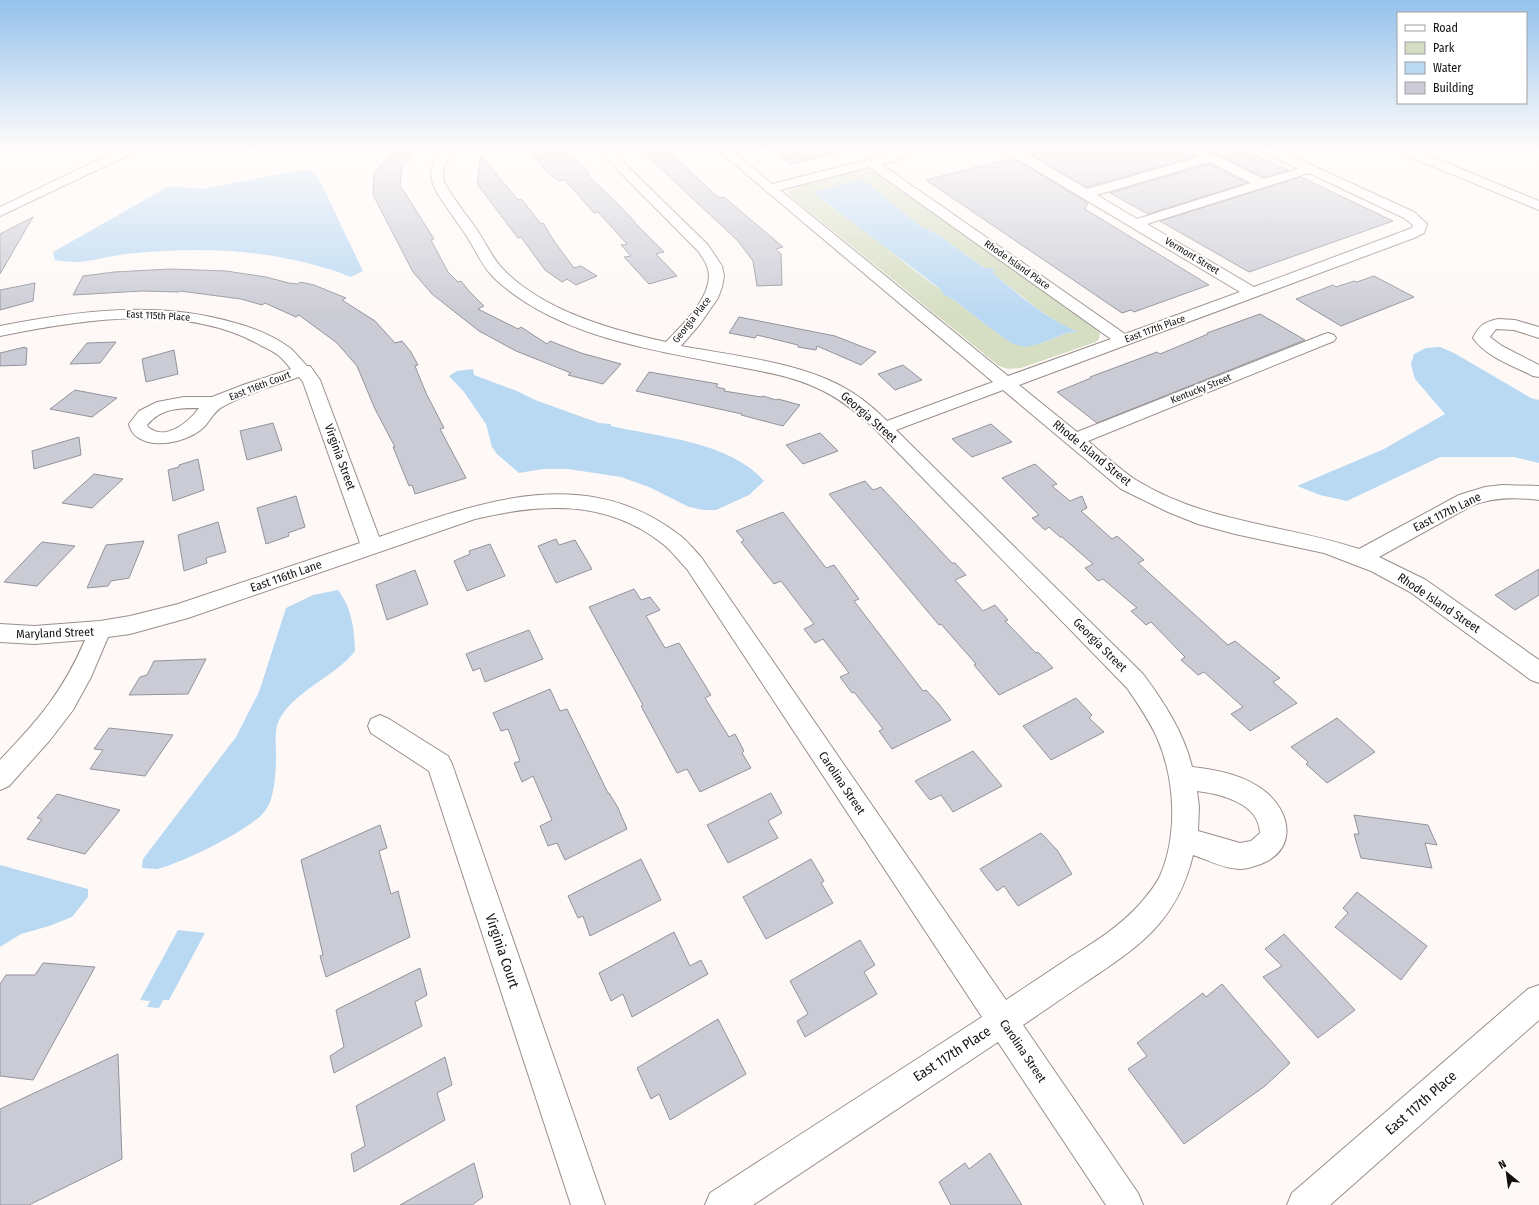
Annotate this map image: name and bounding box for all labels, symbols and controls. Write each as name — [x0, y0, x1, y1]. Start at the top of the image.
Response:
legend — [1397, 12, 1527, 104]
text: Road — [1433, 21, 1458, 35]
text: Park — [1433, 41, 1455, 55]
text: Water — [1433, 61, 1462, 75]
text: Building — [1433, 81, 1474, 95]
street label: Vermont Street — [1162, 235, 1222, 277]
street label: Rhode Island Place — [982, 238, 1052, 292]
street label: Georgia Place — [670, 294, 714, 346]
street label: East 115th Place — [126, 308, 190, 324]
street label: East 117th Place — [1123, 312, 1187, 346]
street label: East 116th Court — [228, 369, 293, 403]
street label: Kentucky Street — [1169, 371, 1234, 407]
street label: Georgia Street — [838, 389, 900, 445]
street label: Rhode Island Street — [1050, 417, 1134, 489]
street label: Virginia Street — [322, 422, 358, 492]
street label: East 117th Lane — [1411, 490, 1483, 534]
street label: East 116th Lane — [248, 557, 324, 595]
street label: Rhode Island Street — [1395, 570, 1483, 636]
street label: Georgia Street — [1070, 615, 1130, 675]
street label: Maryland Street — [16, 625, 94, 641]
street label: Carolina Street — [816, 749, 868, 817]
street label: Virginia Court — [481, 912, 523, 991]
street label: Carolina Street — [997, 1017, 1049, 1085]
street label: East 117th Place — [910, 1023, 994, 1085]
street label: East 117th Place — [1382, 1067, 1460, 1139]
north arrow — [1487, 1153, 1527, 1193]
text: N — [1496, 1157, 1508, 1172]

